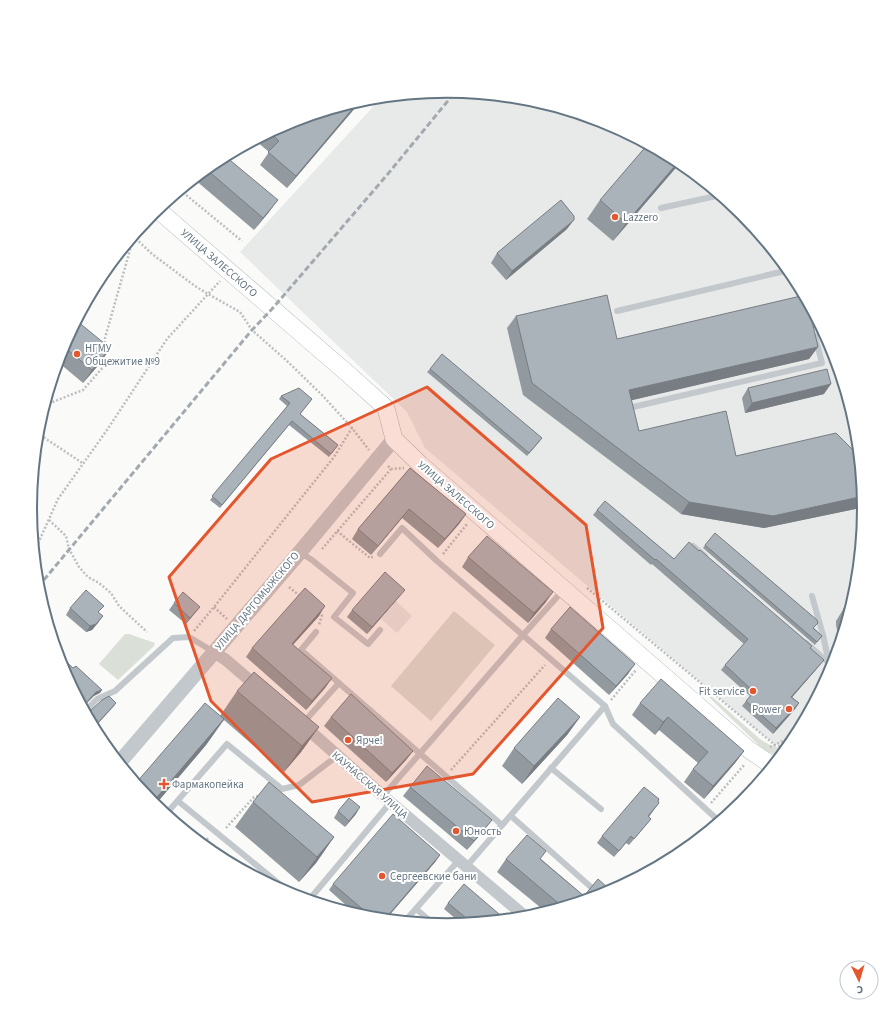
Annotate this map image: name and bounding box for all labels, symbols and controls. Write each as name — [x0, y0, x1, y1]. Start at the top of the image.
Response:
place label: Lazzero — [623, 210, 658, 225]
marker: Lazzero — [610, 212, 620, 222]
street label: УЛИЦА ЗАЛЕССКОГО — [177, 225, 261, 301]
place label: НГМУ Общежитие №9 — [85, 341, 160, 369]
marker: НГМУ Общежитие №9 — [72, 349, 82, 359]
street label: УЛИЦА ЗАЛЕССКОГО — [414, 457, 498, 533]
street label: УЛИЦА ДАРГОМЫЖСКОГО — [211, 549, 303, 653]
place label: Fit service — [699, 684, 746, 699]
marker: Fit service — [748, 686, 758, 696]
place label: Power — [752, 702, 781, 717]
marker: Power — [784, 704, 794, 714]
place label: Ярче! — [356, 733, 383, 748]
marker: Ярче! — [343, 735, 353, 745]
street label: КАУНАССКАЯ УЛИЦА — [329, 748, 411, 822]
place label: Фармакопейка — [172, 777, 244, 792]
marker: Фармакопейка — [159, 779, 169, 789]
place label: Юность — [464, 824, 502, 839]
marker: Юность — [451, 826, 461, 836]
place label: Сергеевские бани — [390, 869, 477, 884]
marker: Сергеевские бани — [377, 871, 387, 881]
north arrow — [839, 960, 879, 1000]
text: С — [855, 982, 864, 997]

